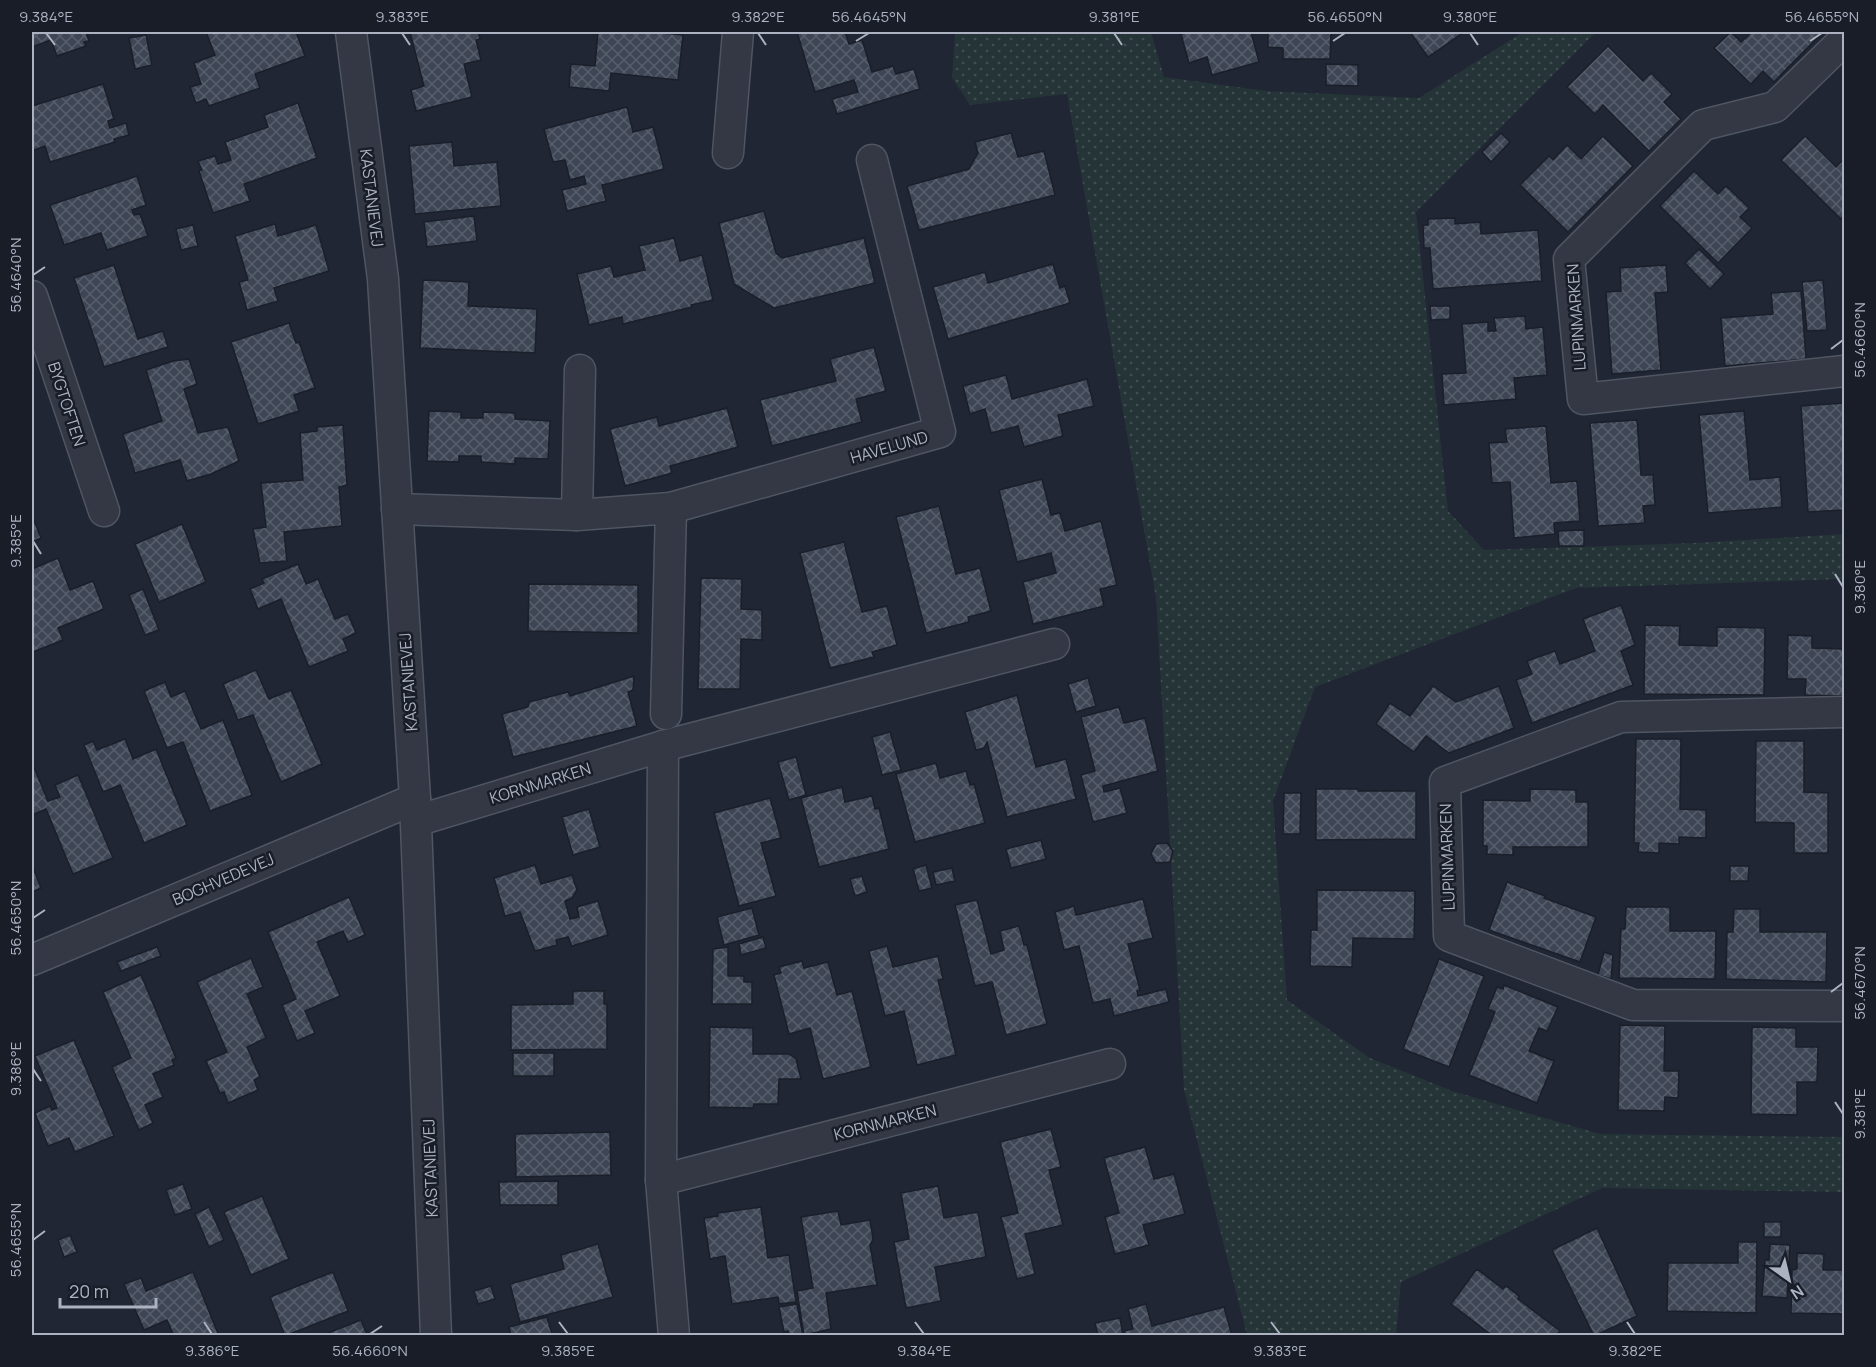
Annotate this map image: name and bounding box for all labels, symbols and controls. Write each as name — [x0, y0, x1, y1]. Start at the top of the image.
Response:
text: 9.384°E — [19, 6, 73, 27]
text: 9.383°E — [375, 6, 429, 27]
text: 9.382°E — [731, 6, 785, 27]
text: 56.4645°N — [832, 6, 906, 27]
text: 9.381°E — [1089, 6, 1139, 27]
text: 56.4650°N — [1308, 6, 1382, 27]
text: 9.380°E — [1443, 6, 1497, 27]
text: 56.4655°N — [1785, 6, 1859, 27]
street label: KASTANIEVEJ — [355, 148, 389, 248]
text: 56.4640°N — [5, 238, 26, 312]
street label: LUPINMARKEN — [1561, 263, 1591, 371]
text: 56.4660°N — [1849, 302, 1870, 378]
street label: BYGTOFTEN — [43, 359, 91, 449]
street label: HAVELUND — [848, 425, 931, 469]
text: 9.385°E — [5, 514, 26, 568]
text: 9.380°E — [1849, 560, 1870, 614]
street label: KASTANIEVEJ — [394, 632, 422, 732]
street label: KORNMARKEN — [487, 757, 593, 809]
street label: LUPINMARKEN — [1434, 803, 1460, 911]
street label: BOGHVEDEVEJ — [169, 848, 277, 910]
text: 56.4650°N — [5, 881, 26, 955]
text: 56.4670°N — [1849, 946, 1870, 1020]
text: 9.386°E — [5, 1042, 26, 1096]
text: 9.381°E — [1849, 1089, 1870, 1139]
street label: KORNMARKEN — [831, 1099, 939, 1145]
street label: KASTANIEVEJ — [417, 1118, 443, 1218]
text: 56.4655°N — [5, 1203, 26, 1277]
north arrow — [1759, 1250, 1819, 1310]
scale bar — [60, 1271, 156, 1309]
text: 20 m — [69, 1279, 109, 1303]
text: N — [1786, 1280, 1808, 1305]
text: 9.386°E — [185, 1340, 239, 1361]
text: 56.4660°N — [332, 1340, 408, 1361]
text: 9.385°E — [541, 1340, 595, 1361]
text: 9.384°E — [897, 1340, 951, 1361]
text: 9.383°E — [1253, 1340, 1307, 1361]
text: 9.382°E — [1608, 1340, 1662, 1361]

